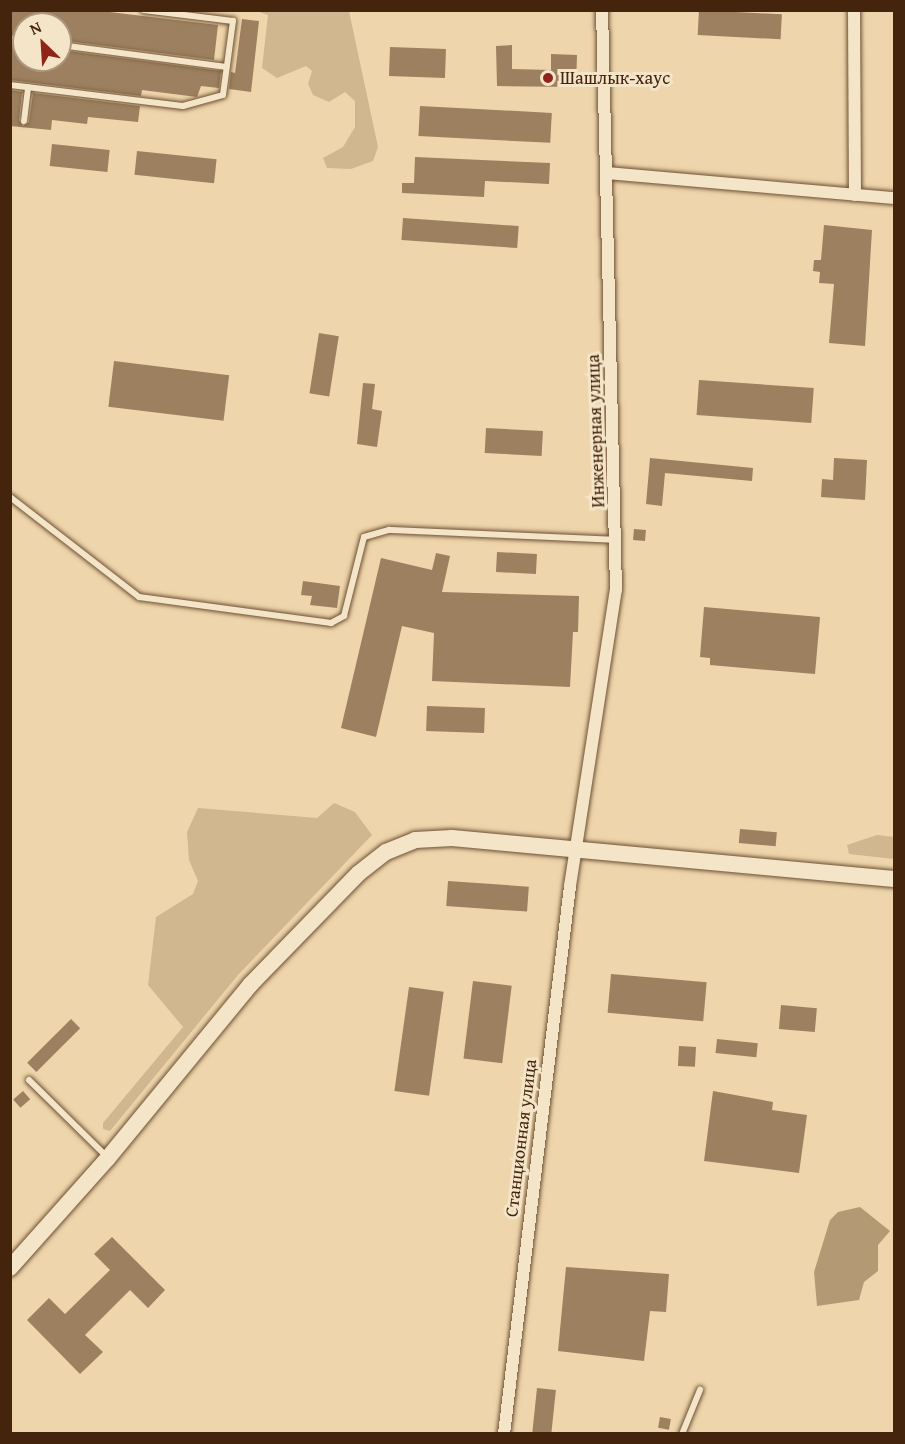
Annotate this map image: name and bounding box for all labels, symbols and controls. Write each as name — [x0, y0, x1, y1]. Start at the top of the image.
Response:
north arrow — [12, 12, 72, 72]
text: N — [25, 14, 45, 41]
place label: Шашлык-хаус — [560, 67, 670, 89]
marker: Шашлык-хаус — [541, 71, 555, 85]
street label: Инженерная улица — [583, 354, 609, 508]
street label: Станционная улица — [501, 1058, 541, 1218]

